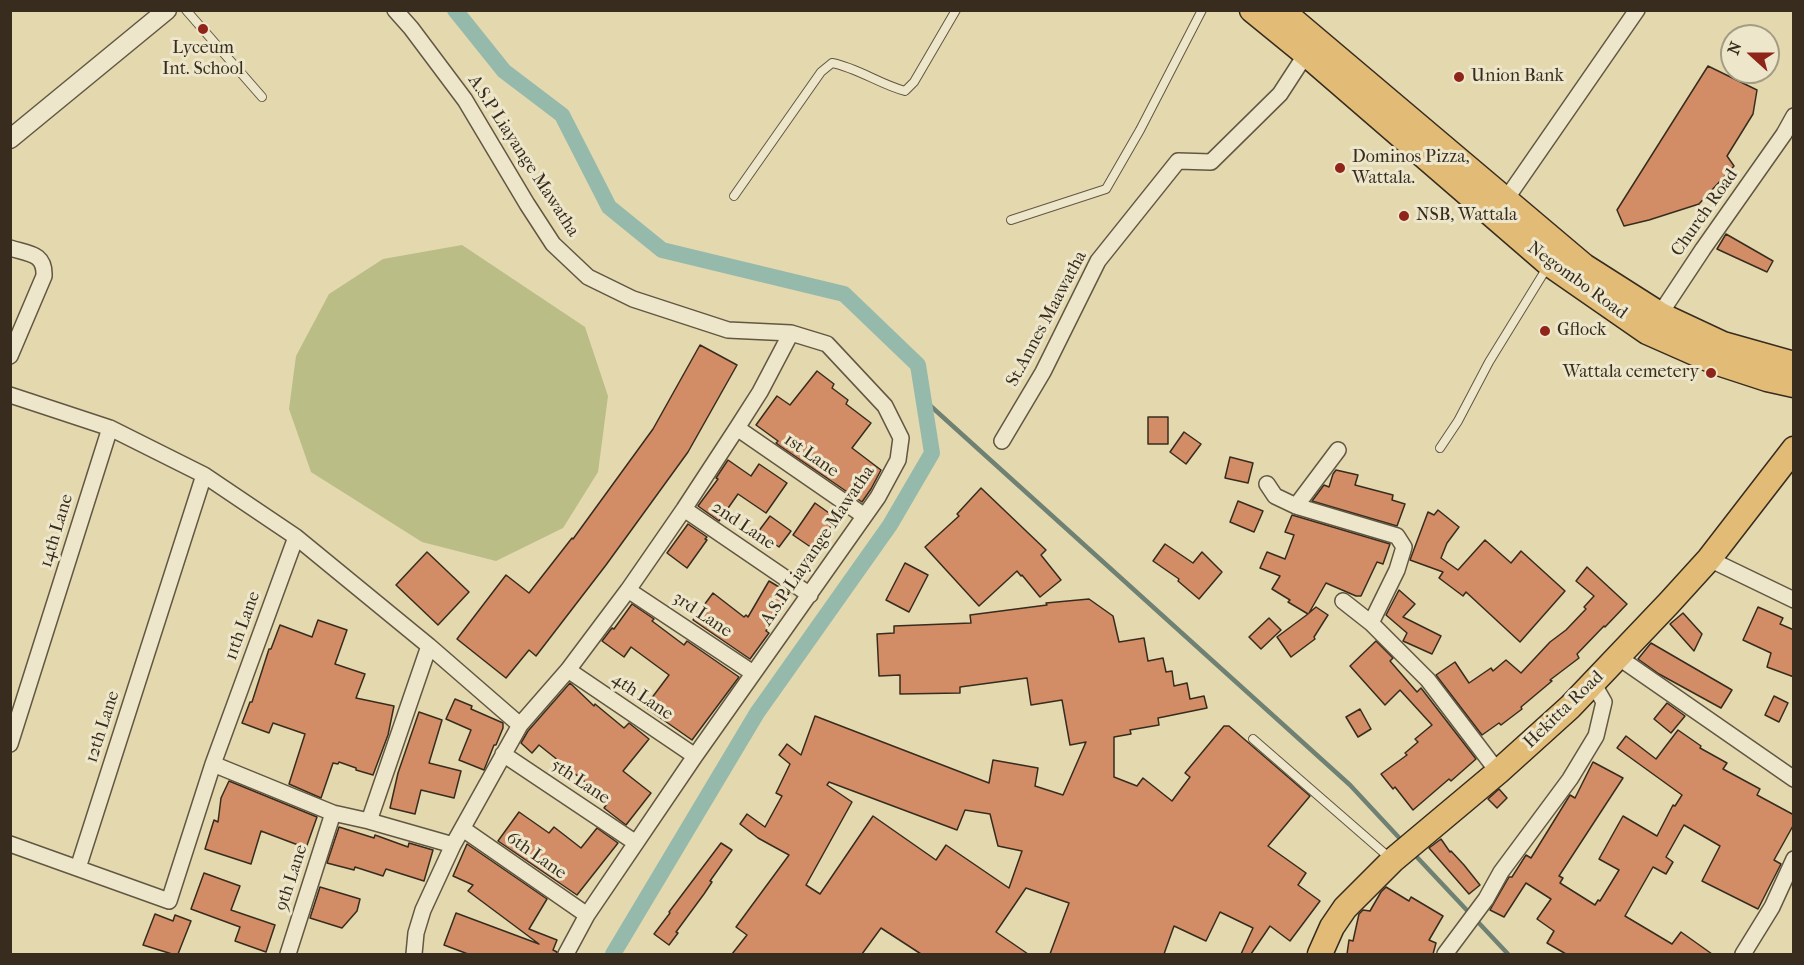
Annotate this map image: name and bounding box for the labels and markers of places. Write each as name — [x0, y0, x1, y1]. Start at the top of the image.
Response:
marker: Lyceum Int. School — [196, 22, 210, 36]
place label: Lyceum Int. School — [162, 38, 244, 80]
place label: Union Bank — [1471, 66, 1564, 88]
marker: Union Bank — [1452, 70, 1466, 84]
place label: Dominos Pizza, Wattala. — [1352, 147, 1469, 190]
marker: Dominos Pizza, Wattala. — [1333, 161, 1347, 175]
place label: NSB, Wattala — [1416, 205, 1517, 227]
marker: NSB, Wattala — [1397, 209, 1411, 223]
place label: Gflock — [1557, 320, 1606, 342]
marker: Gflock — [1538, 324, 1552, 338]
place label: Wattala cemetery — [1563, 362, 1699, 384]
marker: Wattala cemetery — [1704, 366, 1718, 380]

